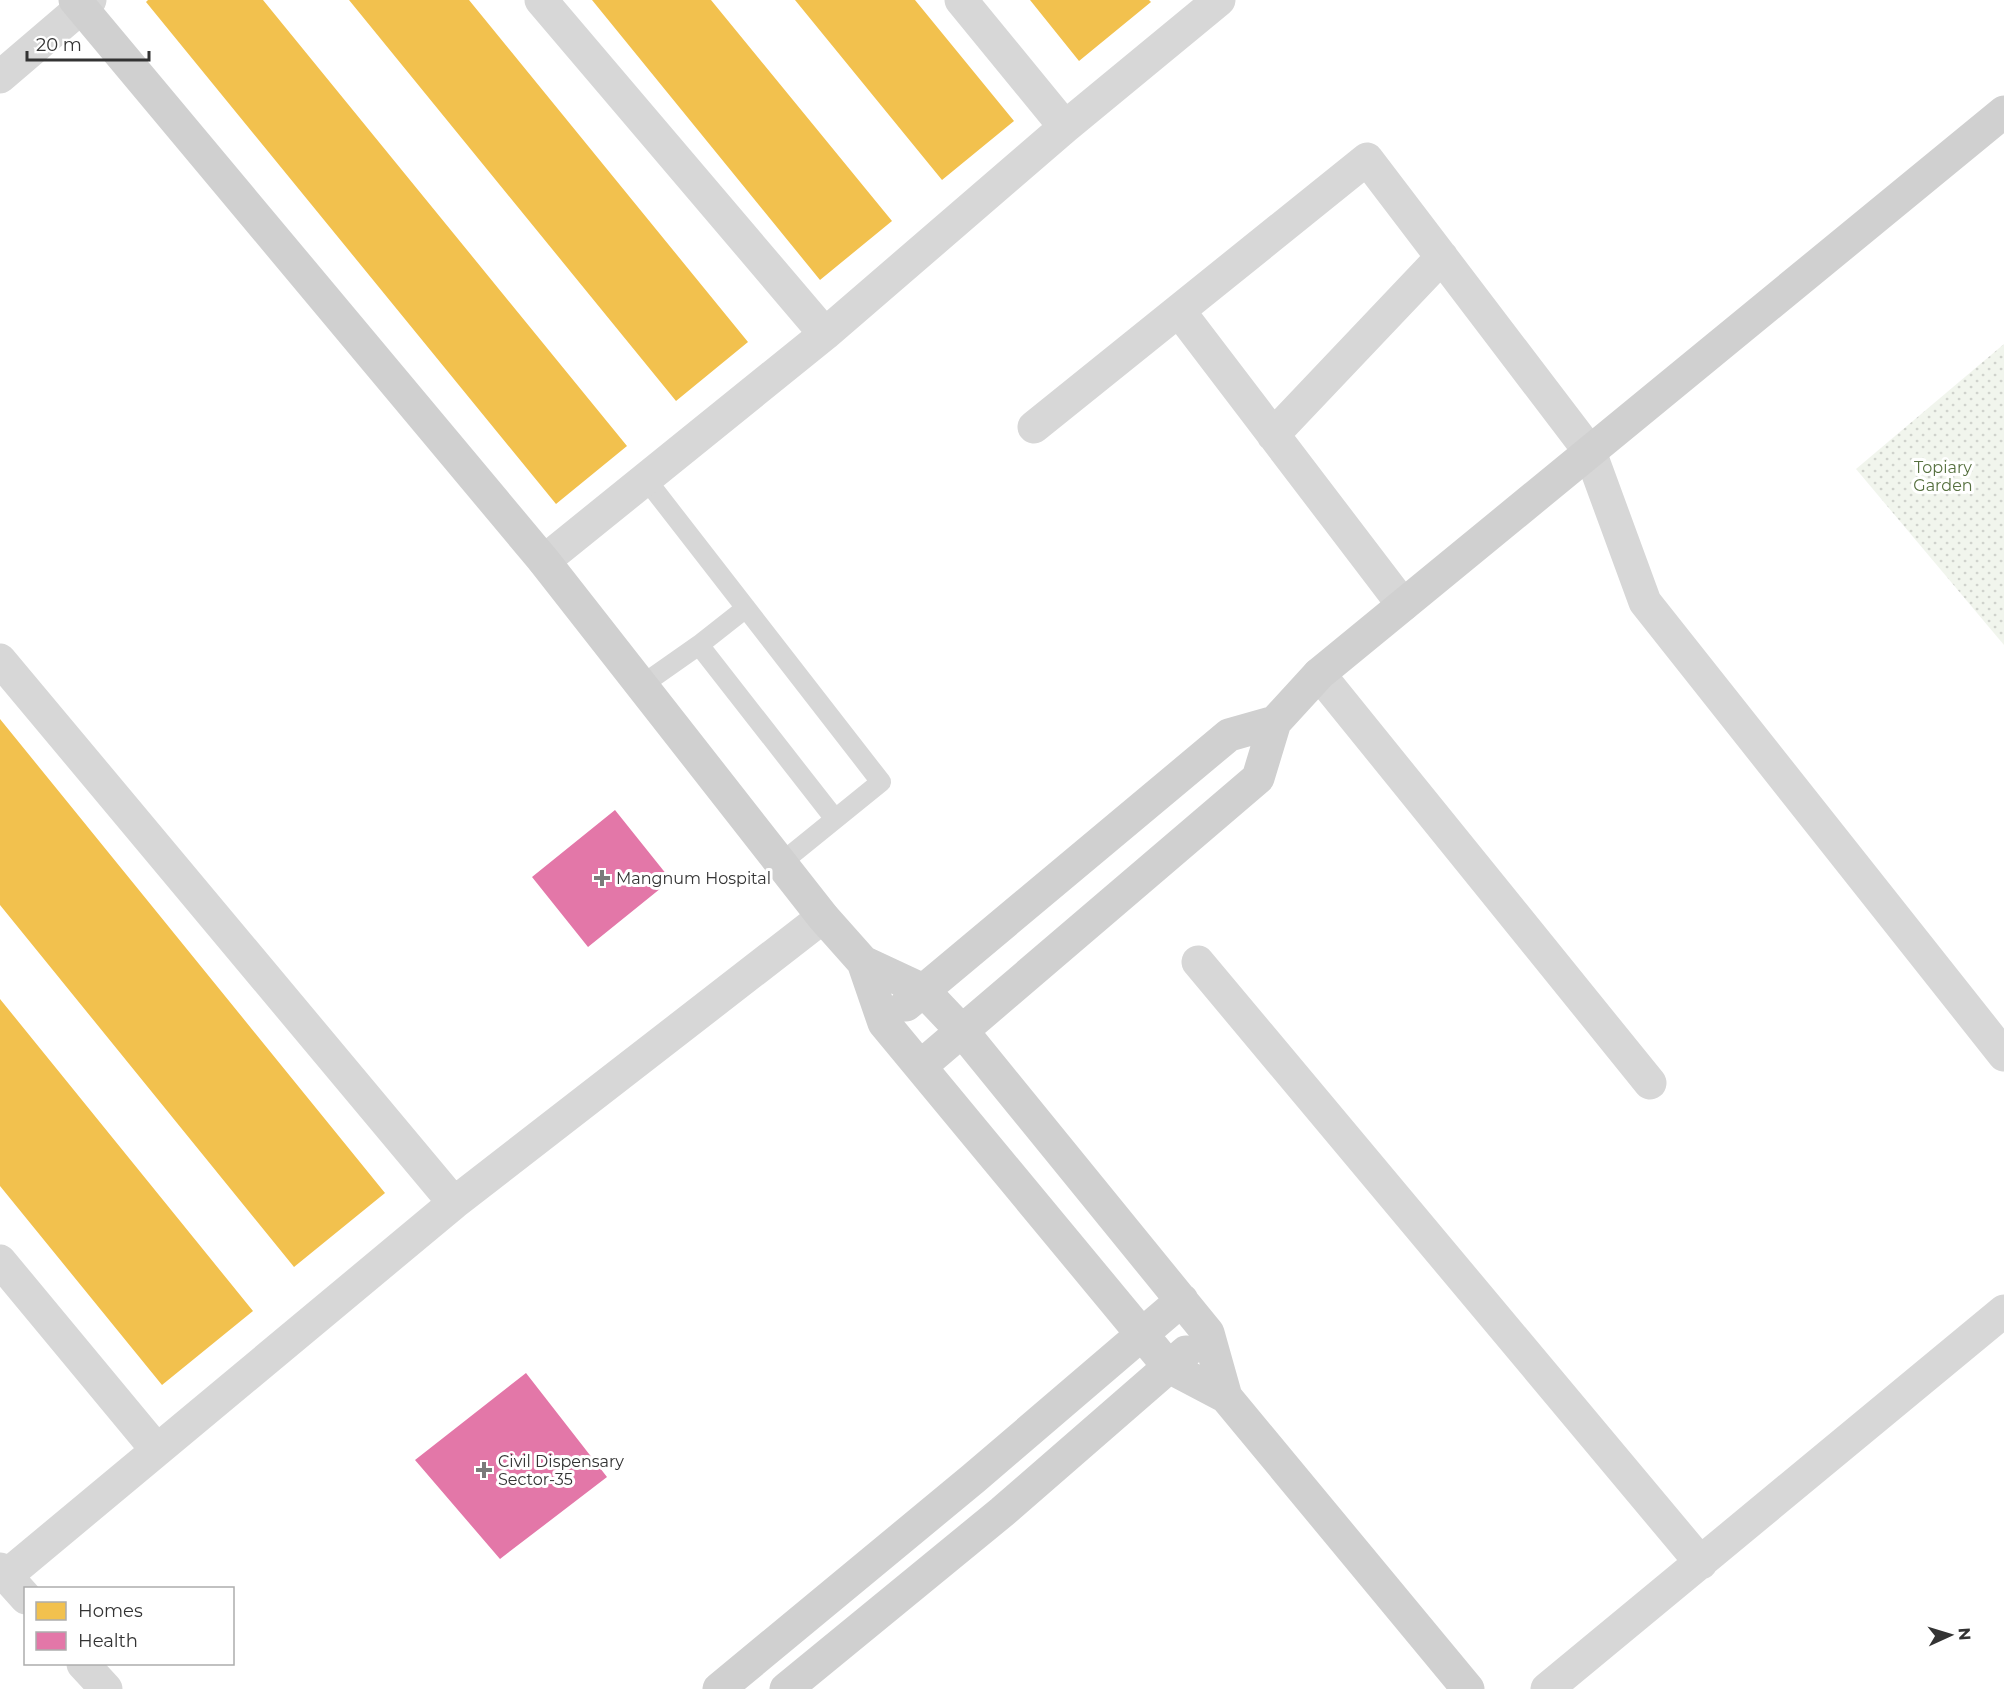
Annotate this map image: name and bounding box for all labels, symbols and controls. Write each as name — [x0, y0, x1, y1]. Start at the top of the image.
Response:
scale bar — [27, 24, 148, 62]
text: 20 m — [36, 34, 82, 56]
park label: Topiary Garden — [1913, 458, 1973, 495]
marker: Mangnum Hospital — [593, 869, 611, 887]
place label: Mangnum Hospital — [616, 869, 771, 888]
place label: Civil Dispensary Sector-35 — [498, 1452, 624, 1489]
marker: Civil Dispensary Sector-35 — [475, 1461, 493, 1479]
legend — [24, 1587, 234, 1665]
text: Homes — [78, 1600, 143, 1622]
north arrow — [1920, 1605, 1980, 1665]
text: N — [1955, 1627, 1974, 1641]
text: Health — [78, 1630, 138, 1652]

